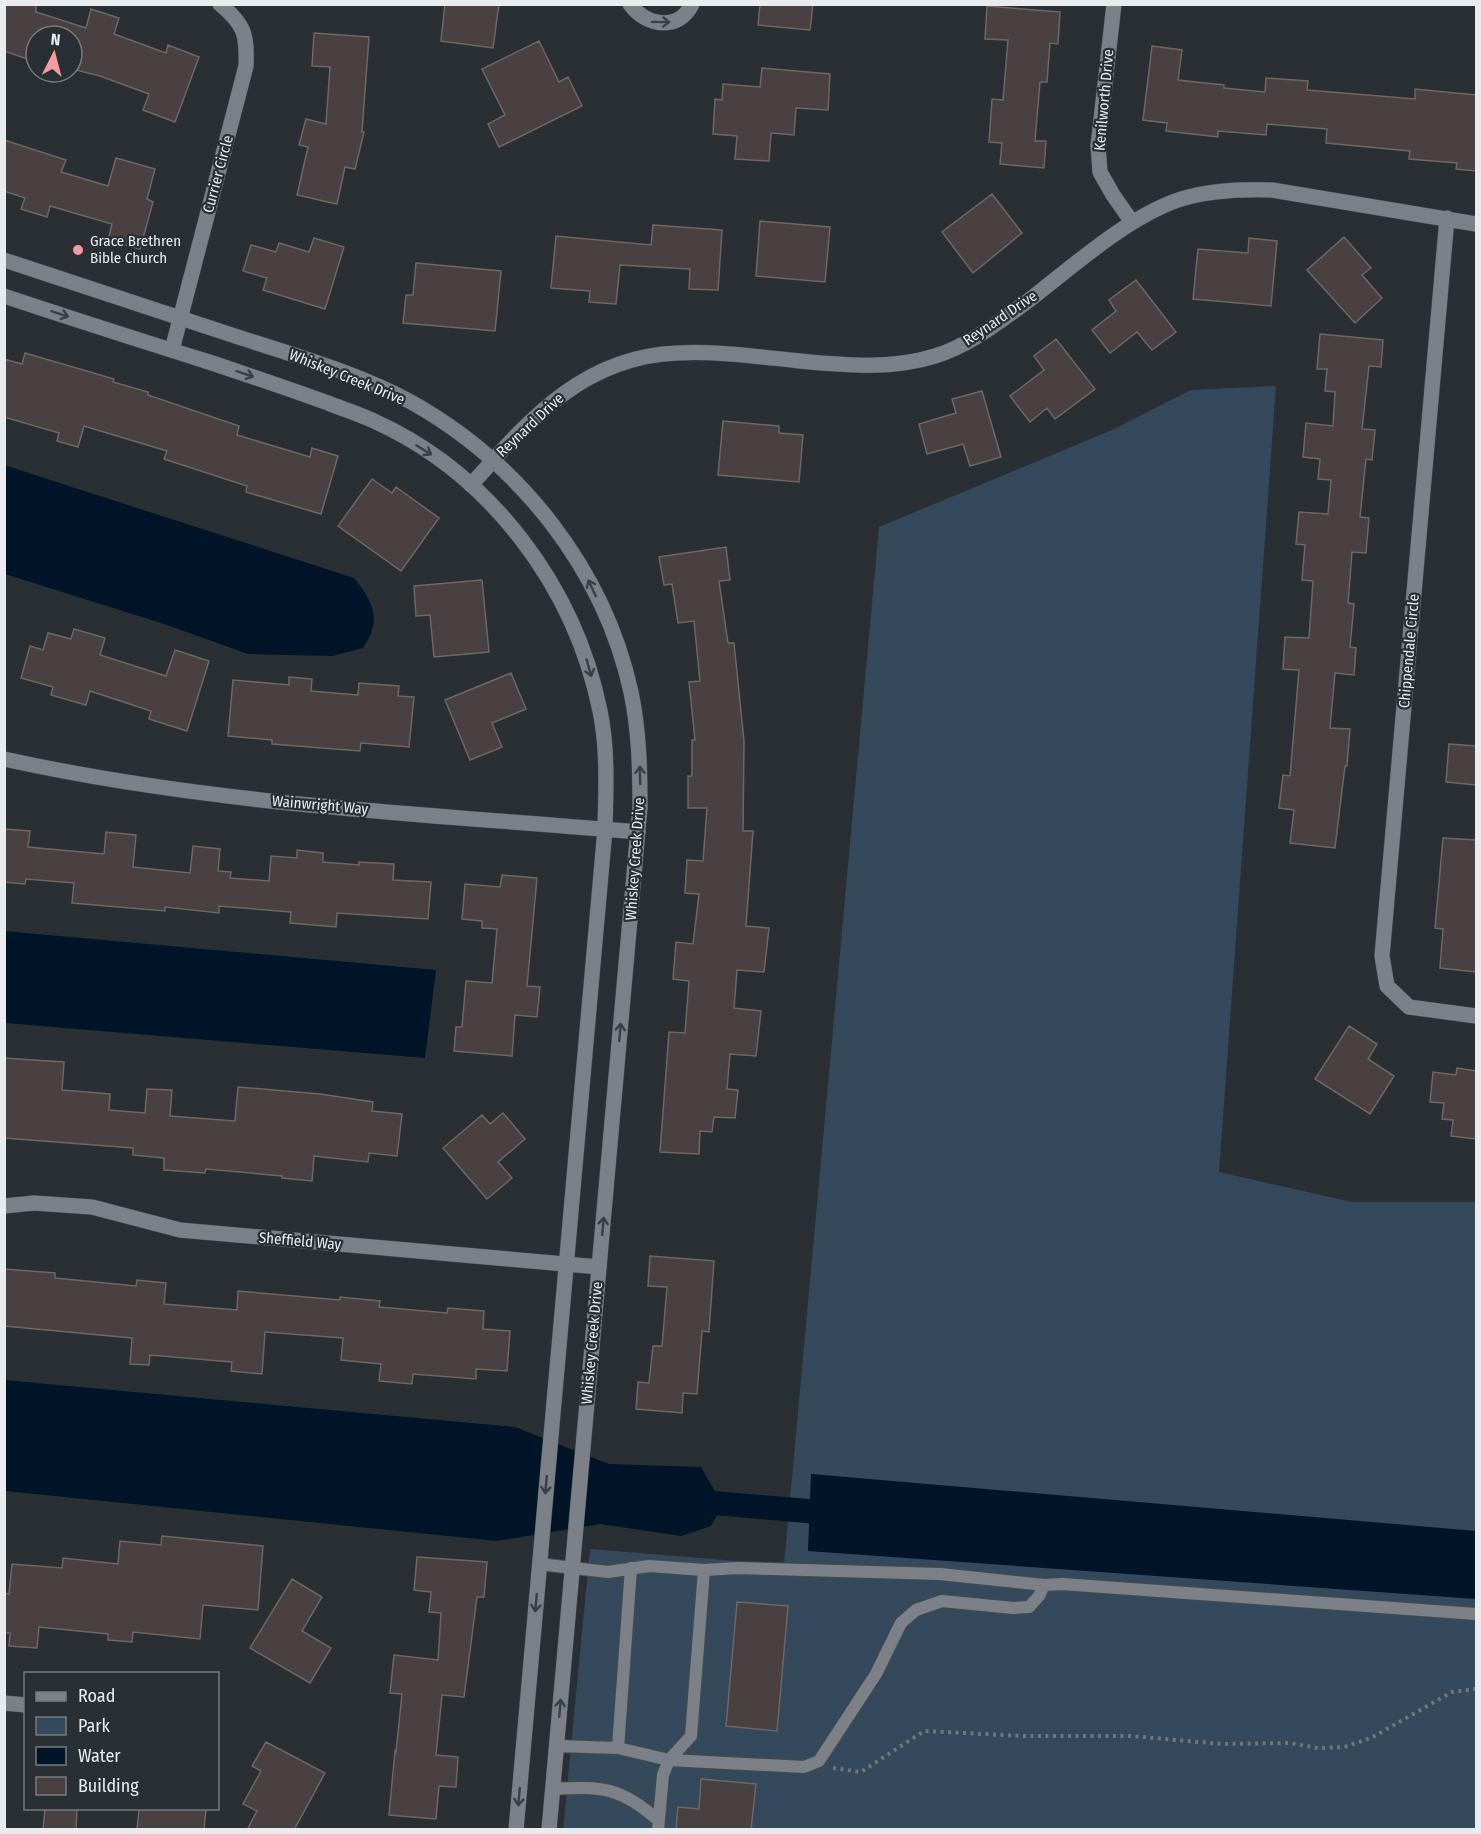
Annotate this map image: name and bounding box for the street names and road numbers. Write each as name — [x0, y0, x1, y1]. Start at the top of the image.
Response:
street label: Kenilworth Drive — [1091, 48, 1117, 152]
street label: Currier Circle — [199, 133, 237, 215]
street label: Reynard Drive — [960, 287, 1040, 349]
street label: Whiskey Creek Drive — [287, 346, 407, 408]
street label: Reynard Drive — [493, 389, 567, 461]
street label: Chippendale Circle — [1395, 593, 1423, 709]
street label: Wainwright Way — [271, 792, 369, 818]
street label: Whiskey Creek Drive — [622, 797, 648, 921]
street label: Sheffield Way — [258, 1228, 342, 1254]
street label: Whiskey Creek Drive — [578, 1281, 606, 1405]

